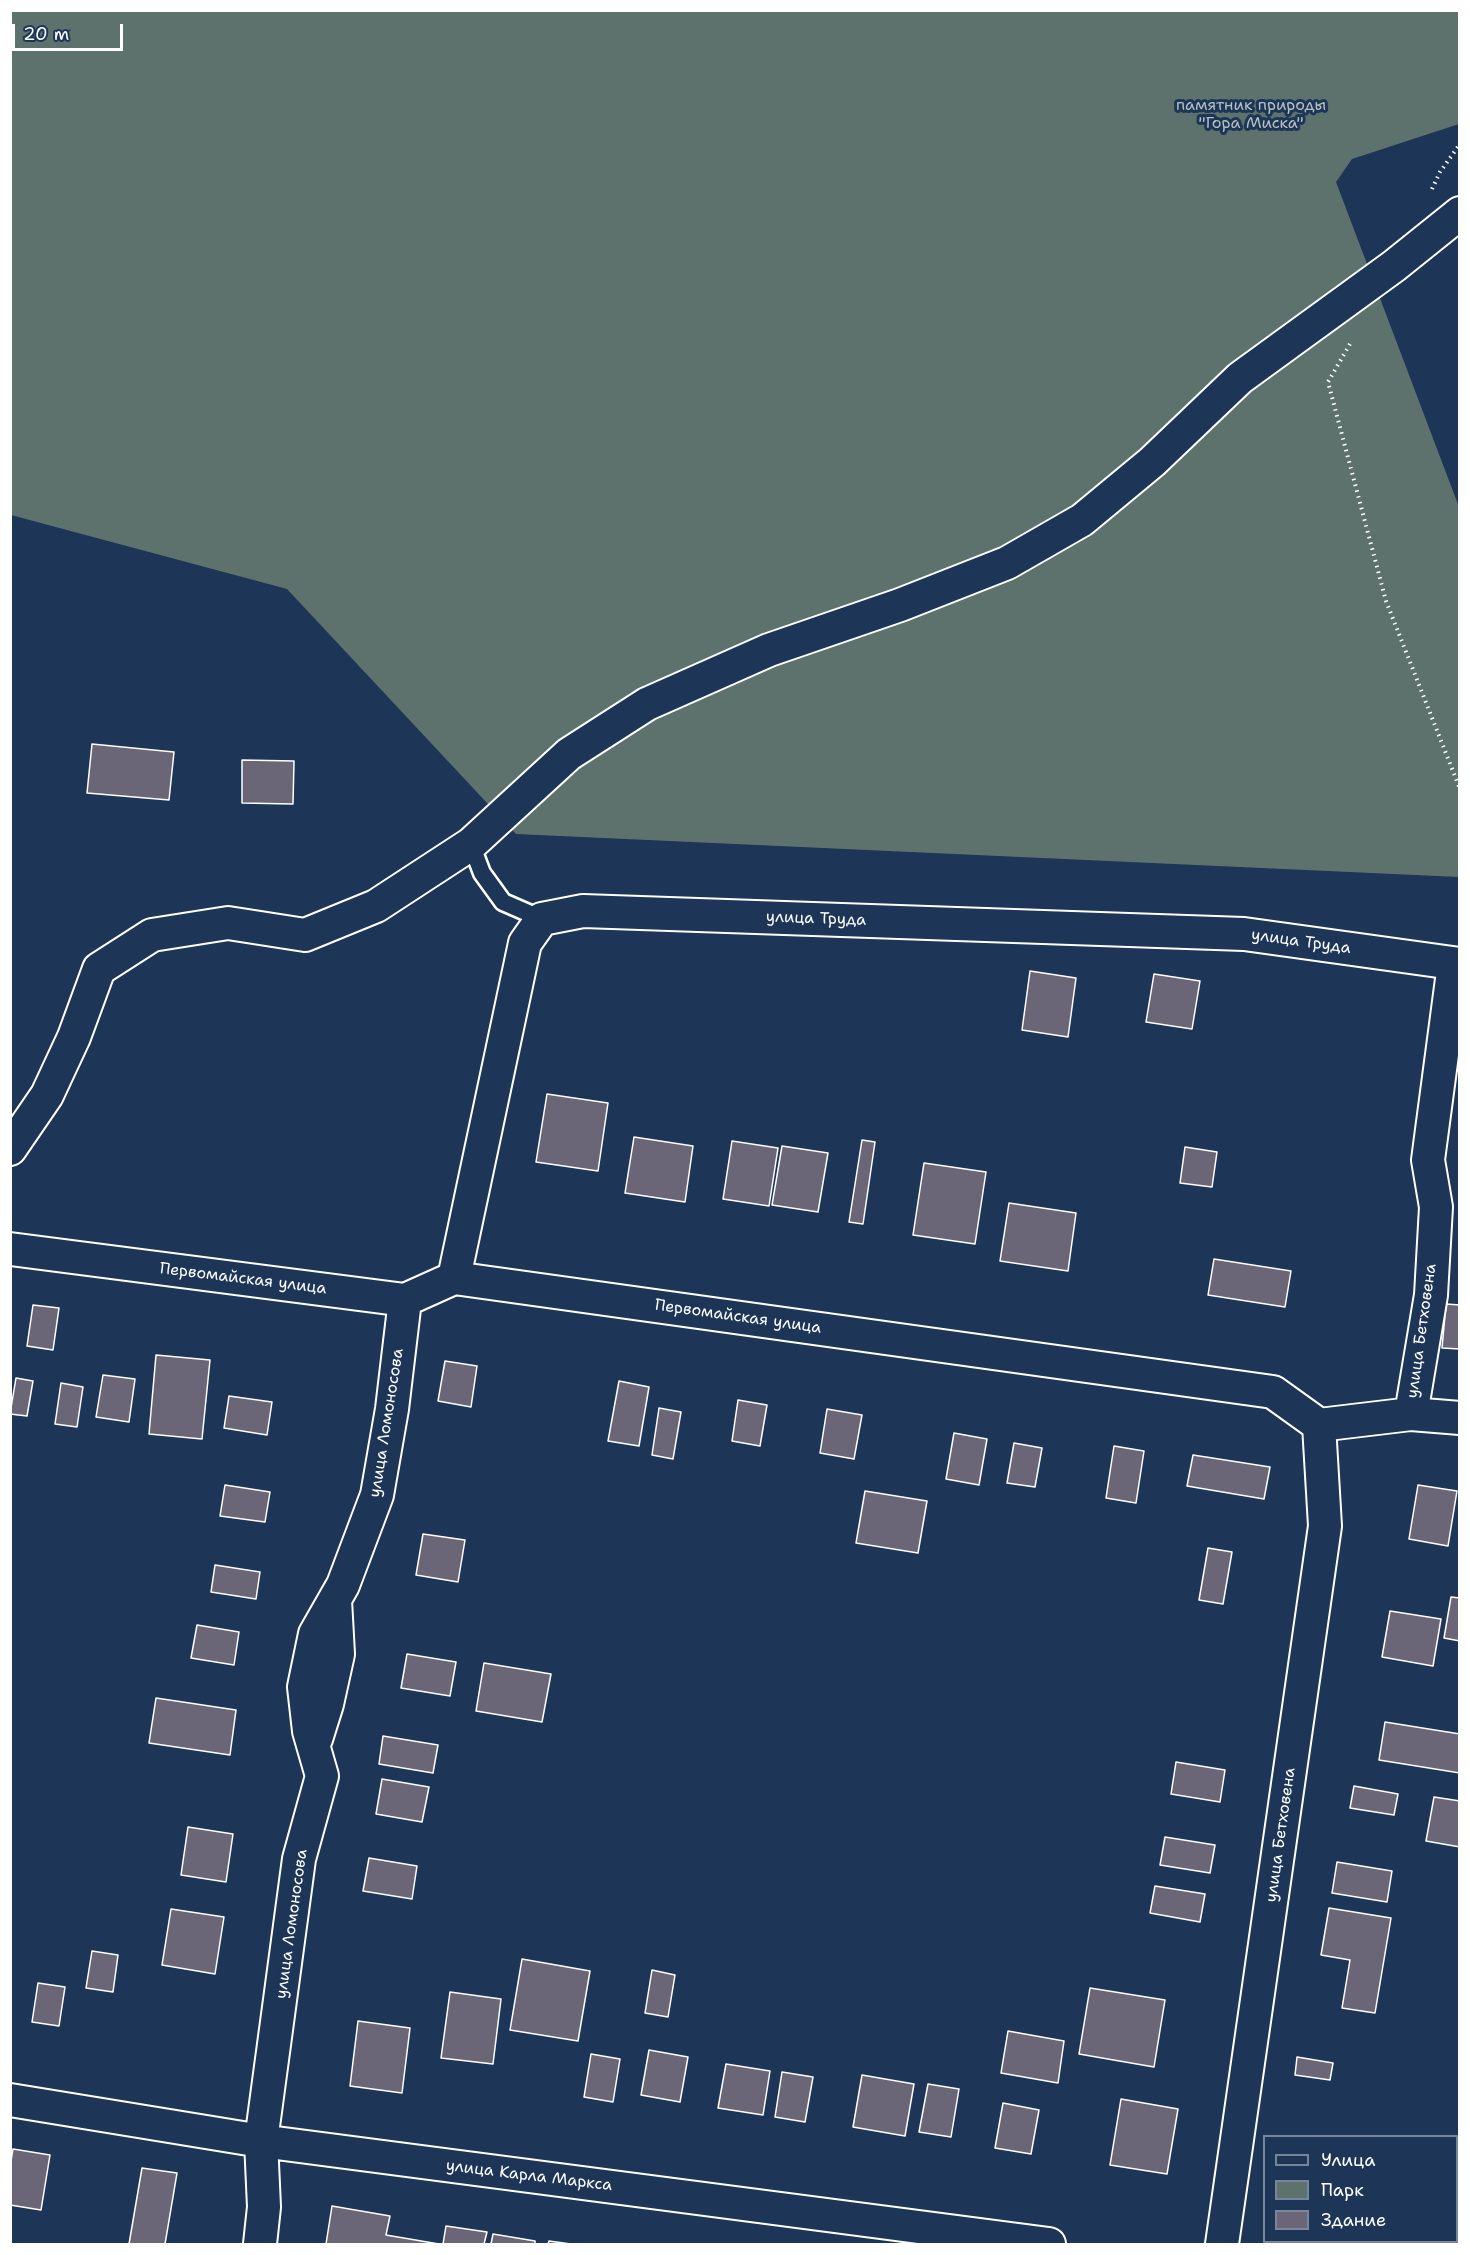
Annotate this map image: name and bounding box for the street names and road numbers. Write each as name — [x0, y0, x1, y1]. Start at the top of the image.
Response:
street label: улица Труда — [766, 908, 866, 930]
street label: улица Труда — [1250, 926, 1352, 958]
street label: Первомайская улица — [158, 1259, 328, 1299]
street label: улица Бетховена — [1403, 1262, 1441, 1400]
street label: Первомайская улица — [654, 1296, 822, 1338]
street label: улица Ломоносова — [366, 1347, 408, 1499]
street label: улица Бетховена — [1262, 1766, 1300, 1904]
street label: улица Ломоносова — [272, 1848, 312, 2000]
street label: улица Карла Маркса — [445, 2156, 613, 2196]

